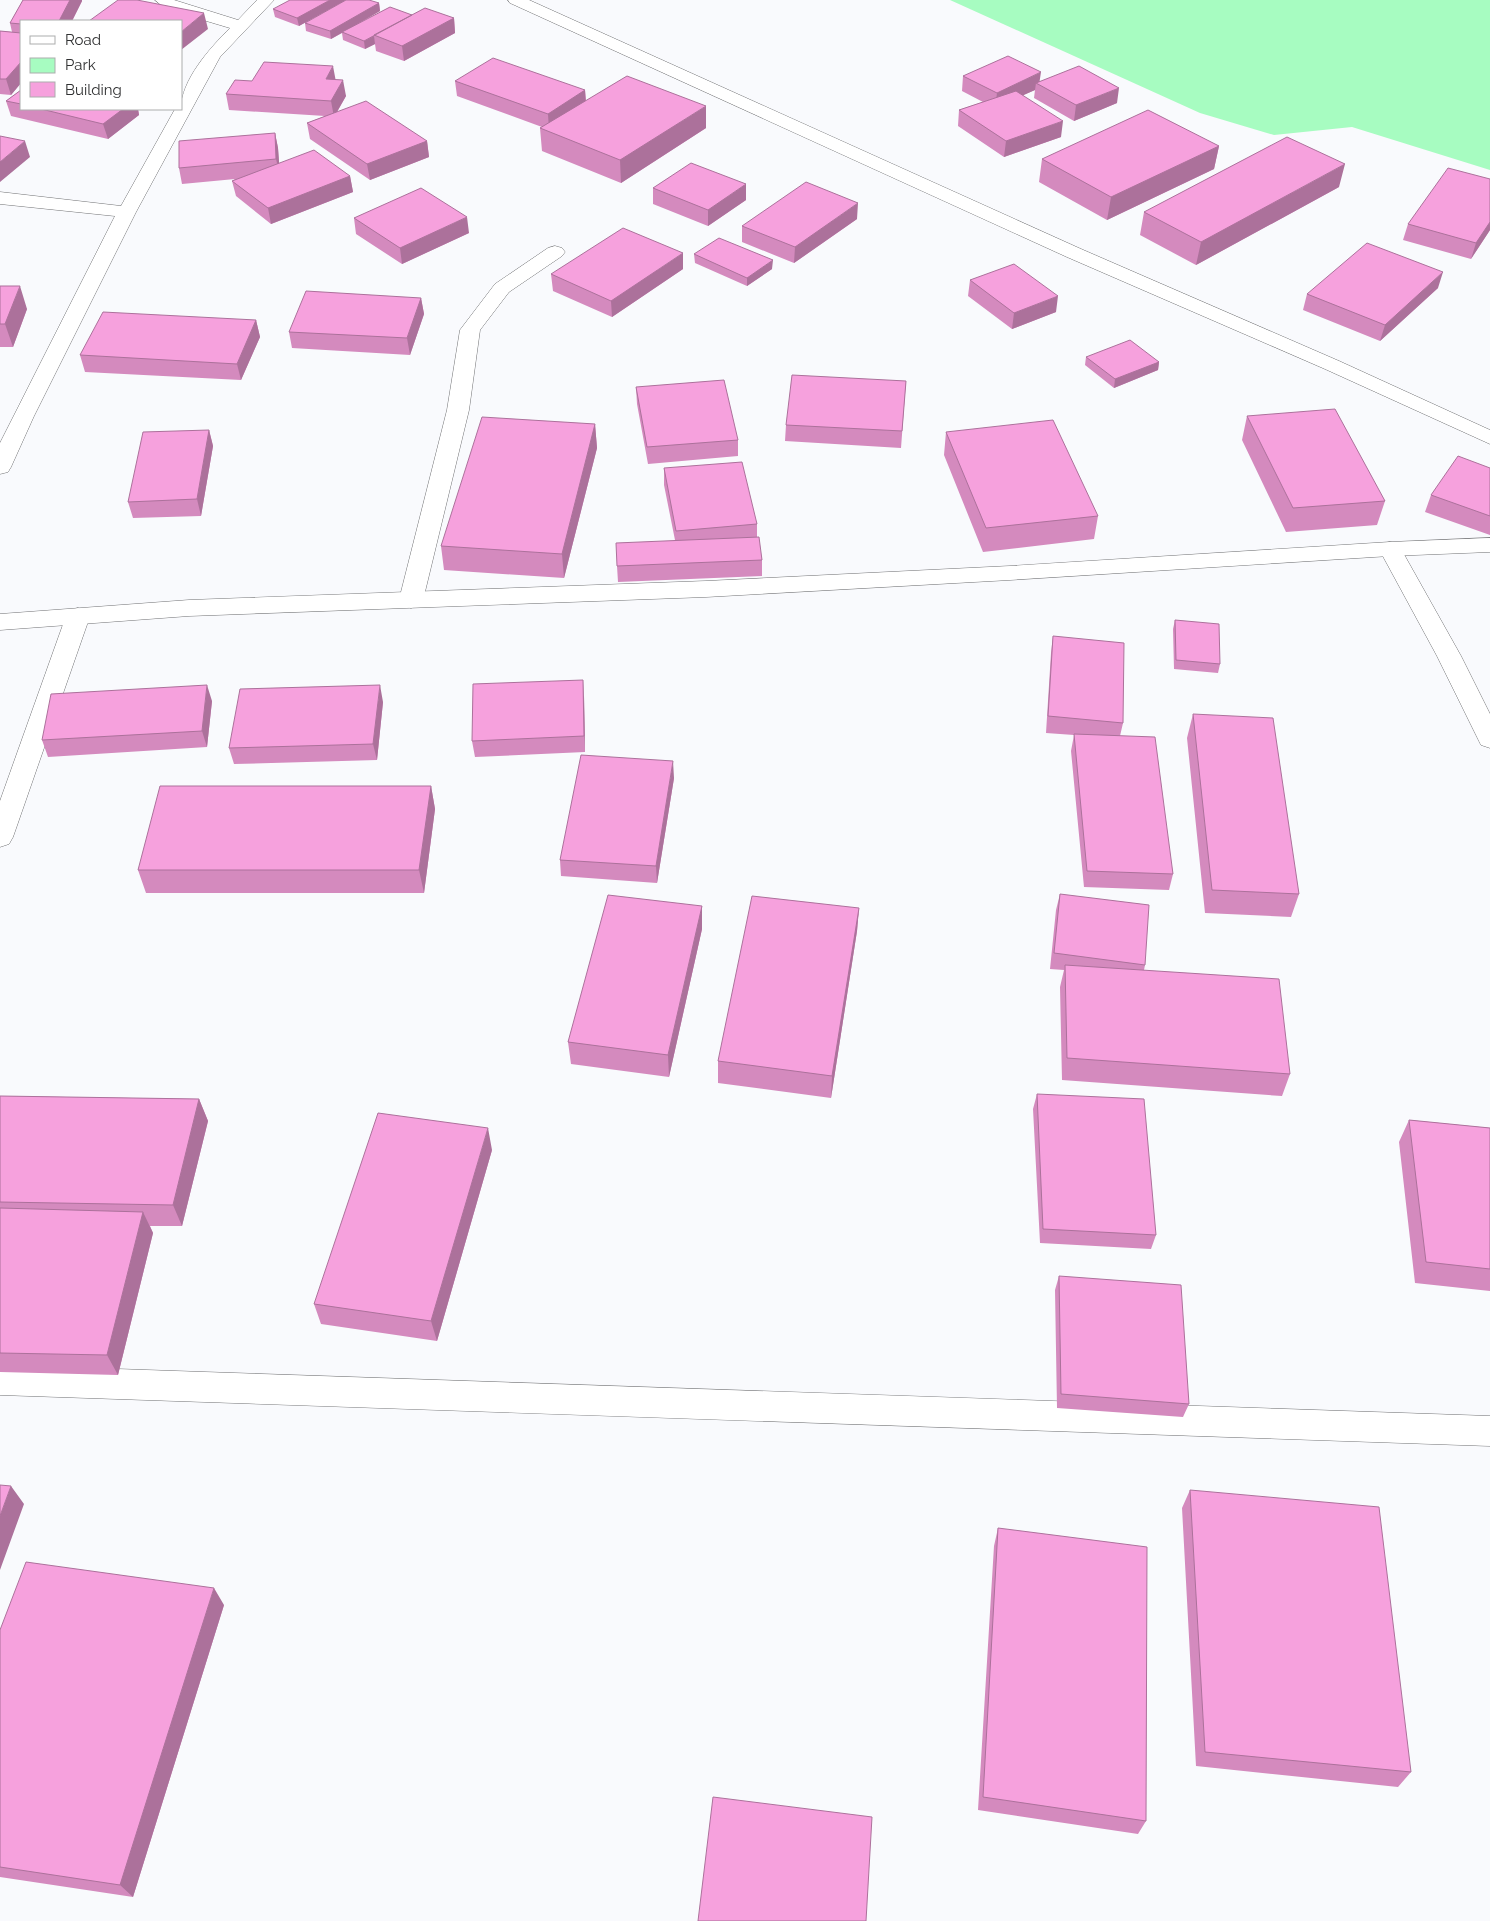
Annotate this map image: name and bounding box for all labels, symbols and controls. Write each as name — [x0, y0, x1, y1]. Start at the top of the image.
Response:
legend — [20, 20, 182, 110]
text: Road — [65, 31, 101, 49]
text: Park — [65, 56, 96, 74]
text: Building — [65, 81, 122, 99]

